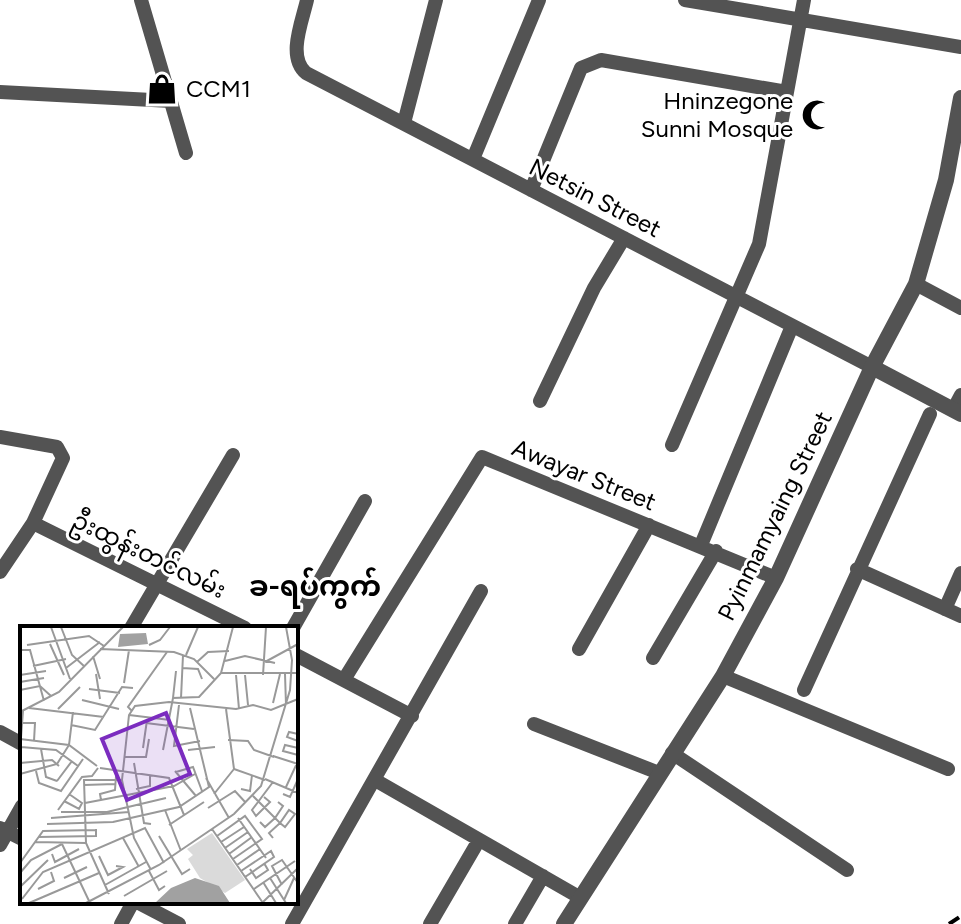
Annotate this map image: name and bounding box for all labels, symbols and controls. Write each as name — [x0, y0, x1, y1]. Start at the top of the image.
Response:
shop icon: CCM1 — [145, 72, 179, 106]
place label: CCM1 — [186, 74, 251, 103]
place label: Hninzegone Sunni Mosque — [641, 86, 793, 143]
mosque icon: Hninzegone Sunni Mosque — [800, 98, 834, 132]
street label: Netsin Street — [524, 152, 666, 243]
street label: Pyinmamyaing Street — [711, 406, 838, 625]
street label: Awayar Street — [508, 433, 660, 517]
street label: ဦးထွန်းတင်လမ်း — [65, 504, 231, 609]
district label: ခ-ရပ်ကွက် — [249, 567, 381, 609]
inset map — [20, 626, 298, 904]

